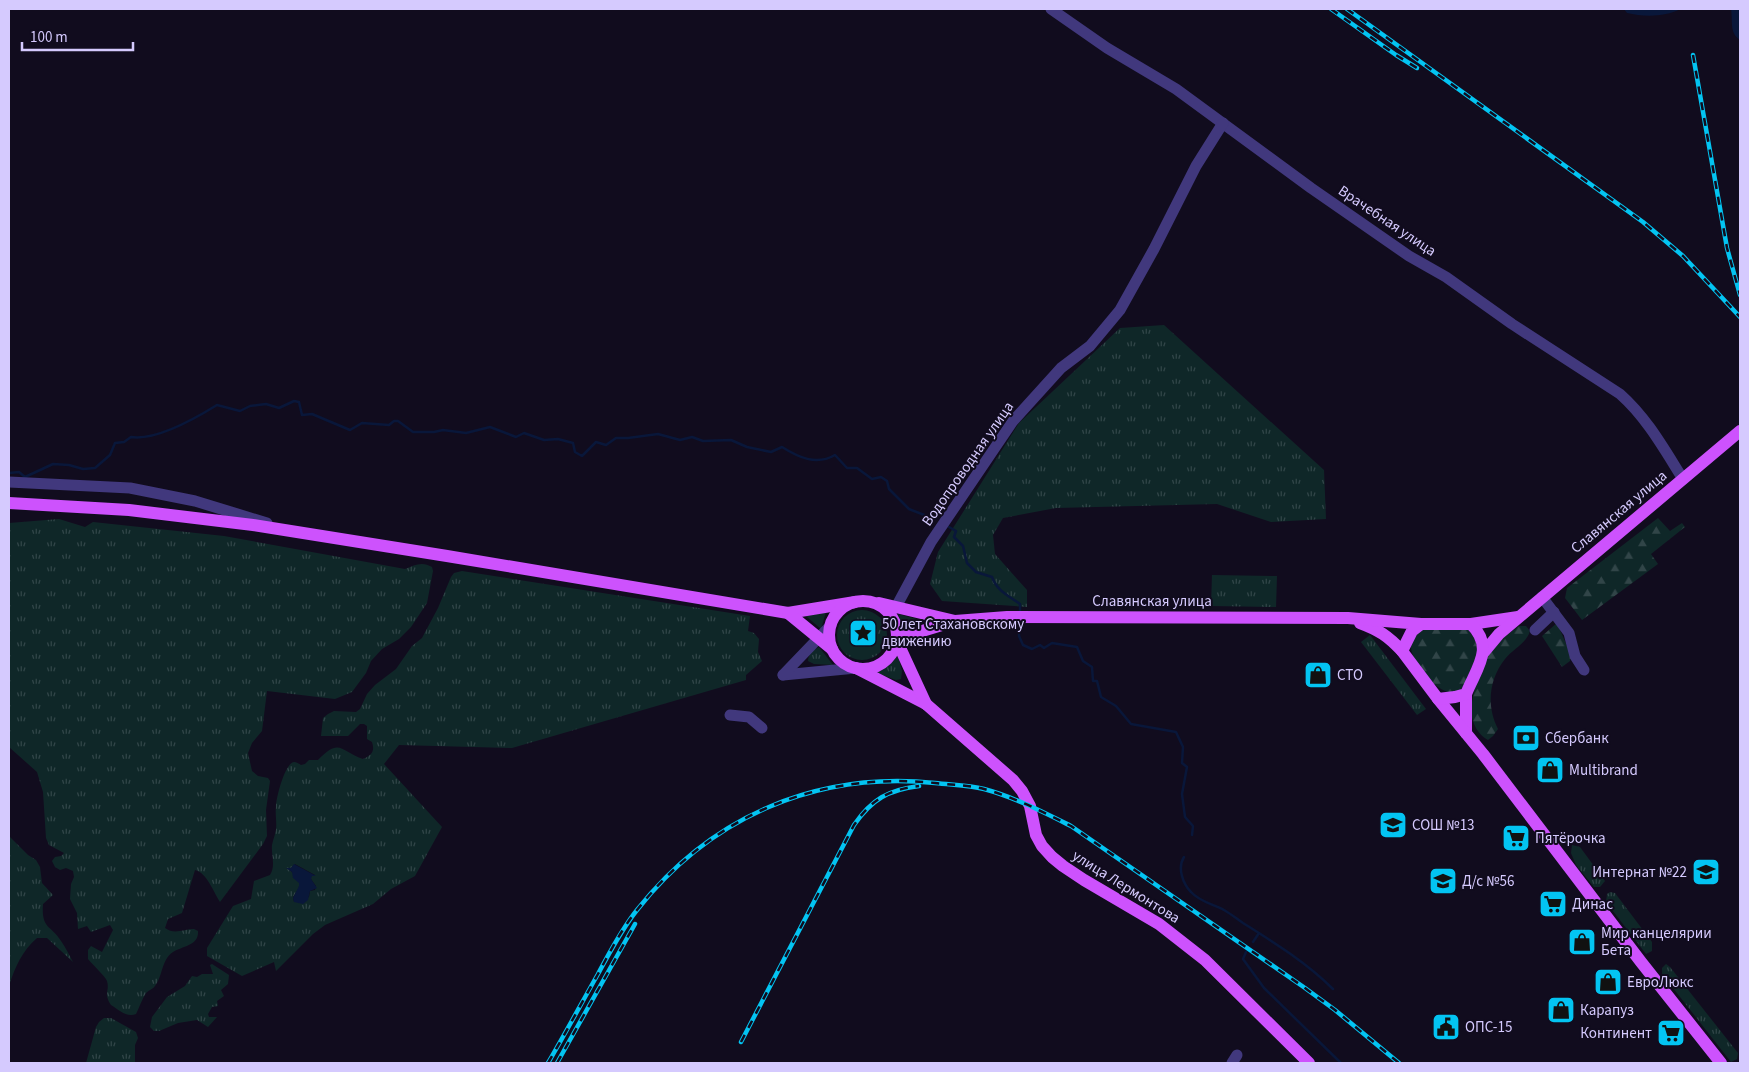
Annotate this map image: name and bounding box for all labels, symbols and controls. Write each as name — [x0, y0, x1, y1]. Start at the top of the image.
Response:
scale bar — [22, 20, 134, 52]
text: 100 m — [30, 27, 68, 48]
street label: Врачебная улица — [1334, 180, 1440, 262]
street label: Водопроводная улица — [917, 398, 1019, 530]
street label: Славянская улица — [1566, 466, 1672, 558]
street label: Славянская улица — [1092, 591, 1212, 612]
place label: 50 лет Стахановскому движению — [882, 614, 1024, 652]
place icon: 50 лет Стахановскому движению — [848, 618, 878, 648]
shop icon: СТО — [1303, 660, 1333, 690]
place label: СТО — [1337, 665, 1363, 686]
bank icon: Сбербанк — [1511, 723, 1541, 753]
place label: Сбербанк — [1545, 728, 1609, 749]
shop icon: Multibrand — [1535, 755, 1565, 785]
place label: Multibrand — [1569, 760, 1638, 781]
school or university icon: СОШ №13 — [1378, 810, 1408, 840]
place label: СОШ №13 — [1412, 815, 1475, 836]
supermarket icon: Пятёрочка — [1501, 823, 1531, 853]
place label: Пятёрочка — [1535, 828, 1606, 849]
street label: улица Лермонтова — [1068, 845, 1184, 929]
school or university icon: Интернат №22 — [1691, 857, 1721, 887]
place label: Интернат №22 — [1592, 862, 1687, 883]
school or university icon: Д/с №56 — [1428, 866, 1458, 896]
place label: Д/с №56 — [1462, 871, 1515, 892]
supermarket icon: Динас — [1538, 889, 1568, 919]
place label: Динас — [1572, 894, 1613, 915]
place label: Мир канцелярии Бета — [1601, 923, 1712, 961]
shop icon: Мир канцелярии Бета — [1567, 927, 1597, 957]
shop icon: ЕвроЛюкс — [1593, 967, 1623, 997]
place label: ЕвроЛюкс — [1627, 972, 1694, 993]
shop icon: Карапуз — [1546, 995, 1576, 1025]
place label: Карапуз — [1580, 1000, 1634, 1021]
public building icon: ОПС-15 — [1431, 1012, 1461, 1042]
place label: ОПС-15 — [1465, 1017, 1512, 1038]
supermarket icon: Континент — [1656, 1018, 1686, 1048]
place label: Континент — [1580, 1023, 1652, 1044]

